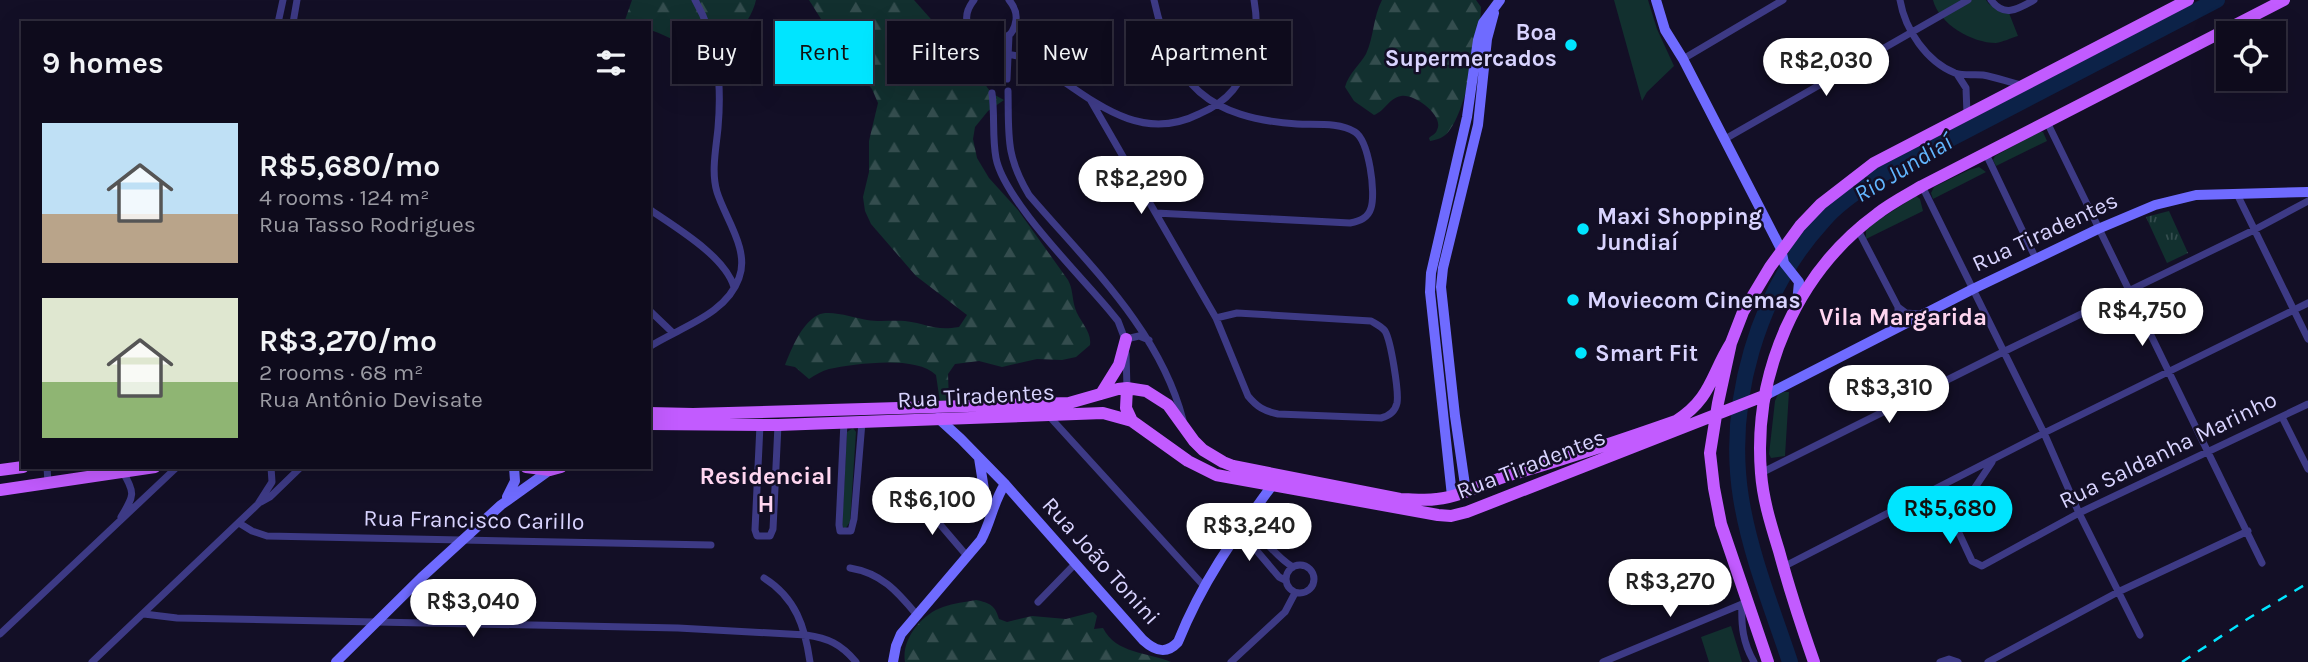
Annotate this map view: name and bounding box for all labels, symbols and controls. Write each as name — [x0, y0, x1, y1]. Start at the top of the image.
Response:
place label: Boa Supermercados — [1385, 19, 1557, 72]
chip: Buy — [672, 21, 761, 84]
chip: Rent — [775, 21, 873, 84]
chip: Filters — [887, 21, 1004, 84]
chip: New — [1018, 21, 1112, 84]
chip: Apartment — [1126, 21, 1291, 84]
map controls — [2216, 21, 2286, 91]
button: locate — [2216, 21, 2286, 91]
marker: Boa Supermercados — [1563, 37, 1579, 53]
pin: R$2,030 — [1761, 38, 1891, 98]
icon: filters — [592, 44, 630, 82]
text: 9 homes — [42, 45, 164, 81]
text: R$2,030 — [1779, 47, 1873, 74]
water label: Rio Jundiaí — [1849, 127, 1959, 208]
text: R$5,680/mo — [259, 148, 440, 184]
icon: home — [98, 151, 182, 235]
pin: R$2,290 — [1076, 156, 1206, 216]
text: R$2,290 — [1095, 165, 1187, 192]
text: 4 rooms · 124 m² — [259, 184, 429, 211]
street label: Rua Tiradentes — [1968, 187, 2122, 277]
place label: Maxi Shopping Jundiaí — [1597, 203, 1762, 256]
text: Rua Tasso Rodrigues — [259, 211, 476, 238]
marker: Maxi Shopping Jundiaí — [1575, 221, 1591, 237]
place label: Moviecom Cinemas — [1587, 287, 1801, 314]
pin: R$4,750 — [2077, 288, 2207, 348]
marker: Moviecom Cinemas — [1565, 292, 1581, 308]
text: R$4,750 — [2097, 297, 2187, 324]
district label: Vila Margarida — [1819, 303, 1987, 331]
text: R$3,270/mo — [259, 323, 437, 359]
icon: home — [98, 326, 182, 410]
place label: Smart Fit — [1595, 340, 1698, 367]
marker: Smart Fit — [1573, 345, 1589, 361]
text: 2 rooms · 68 m² — [259, 359, 423, 386]
pin: R$3,310 — [1824, 366, 1954, 425]
text: R$3,310 — [1845, 374, 1933, 401]
street label: Rua Tiradentes — [897, 378, 1055, 414]
street label: Rua Saldanha Marinho — [2055, 385, 2281, 515]
text: Rua Antônio Devisate — [259, 386, 483, 413]
street label: Rua Tiradentes — [1453, 423, 1609, 505]
district label: Residencial H — [699, 462, 833, 518]
pin: R$6,100 — [867, 477, 997, 537]
text: R$6,100 — [888, 486, 976, 513]
pin: R$5,680 — [1885, 486, 2015, 546]
street label: Rua João Tonini — [1037, 492, 1165, 630]
text: R$5,680 — [1903, 495, 1997, 522]
pin: R$3,240 — [1184, 504, 1314, 563]
street label: Rua Francisco Carillo — [363, 505, 585, 535]
text: R$3,240 — [1203, 512, 1295, 539]
pin: R$3,270 — [1605, 560, 1735, 619]
text: R$3,270 — [1625, 568, 1715, 595]
pin: R$3,040 — [408, 580, 538, 639]
text: R$3,040 — [426, 588, 520, 615]

